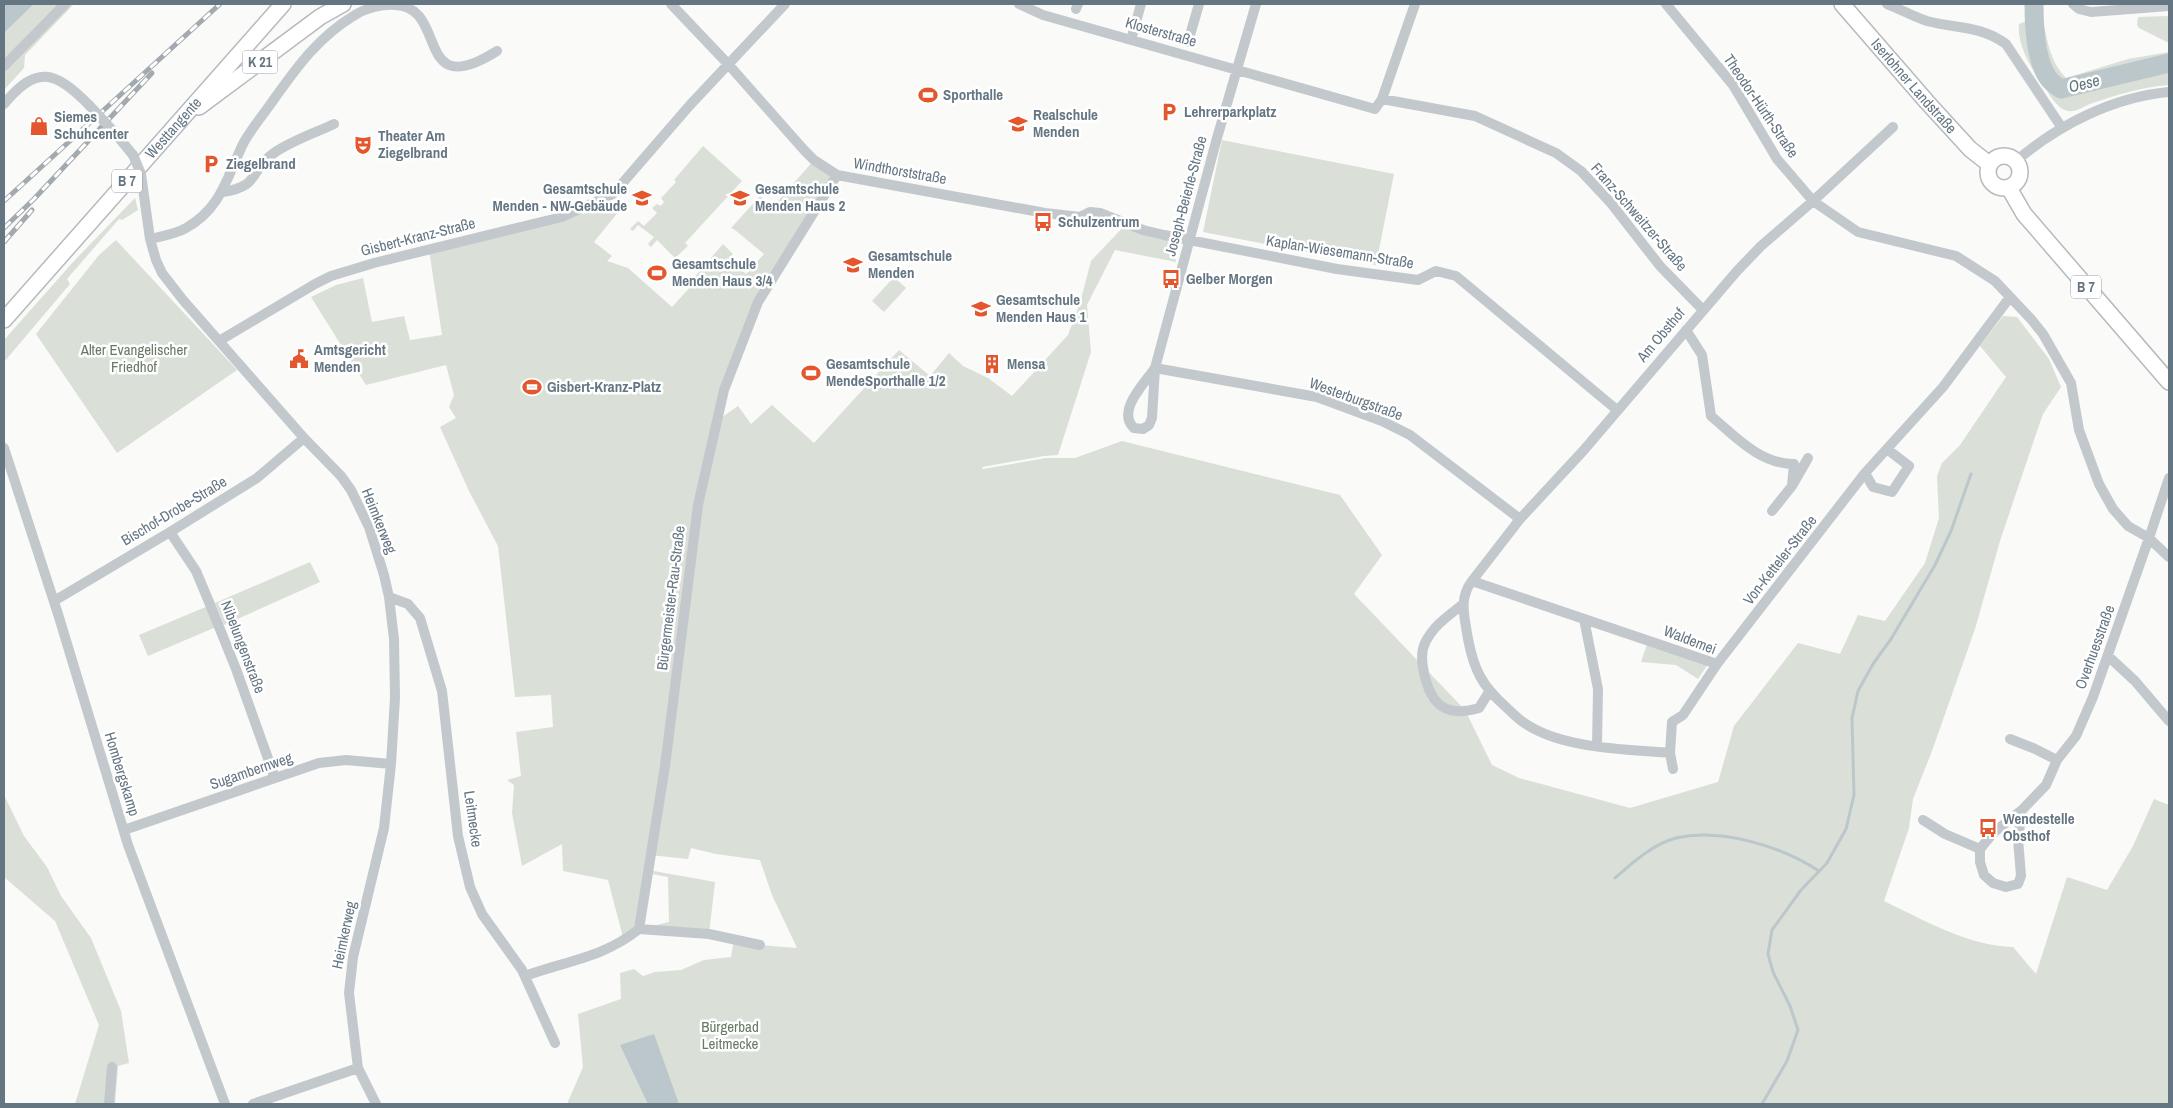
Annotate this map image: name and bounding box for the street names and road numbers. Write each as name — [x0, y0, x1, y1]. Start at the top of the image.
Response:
street label: Klosterstraße — [1123, 11, 1199, 52]
street label: Iserlohner Landstraße — [1866, 34, 1962, 138]
street label: Theodor-Hürth-Straße — [1719, 50, 1804, 162]
road number: K 21 — [242, 51, 278, 74]
street label: Westtangente — [140, 92, 206, 163]
street label: Joseph-Beierle-Straße — [1159, 133, 1212, 258]
street label: Windthorststraße — [852, 152, 949, 189]
street label: Franz-Schweitzer-Straße — [1586, 158, 1692, 276]
road number: B 7 — [112, 170, 142, 192]
street label: Gisbert-Kranz-Straße — [358, 212, 478, 261]
street label: Kaplan-Wiesemann-Straße — [1265, 229, 1415, 274]
road number: B 7 — [2071, 276, 2101, 298]
street label: Am Obsthof — [1631, 303, 1690, 367]
street label: Westerburgstraße — [1306, 372, 1406, 425]
street label: Bischof-Drobe-Straße — [117, 471, 231, 550]
street label: Heimkerweg — [357, 485, 402, 557]
street label: Von-Ketteler-Straße — [1738, 510, 1821, 609]
street label: Bürgermeister-Rau-Straße — [651, 524, 690, 671]
street label: Nibelungenstraße — [216, 597, 271, 696]
street label: Overhuesstraße — [2070, 602, 2120, 692]
street label: Waldemei — [1661, 620, 1720, 659]
street label: Hombergskamp — [100, 729, 145, 819]
street label: Sugambernweg — [207, 747, 295, 794]
street label: Leitmecke — [459, 789, 488, 849]
street label: Heimkerweg — [326, 899, 361, 971]

